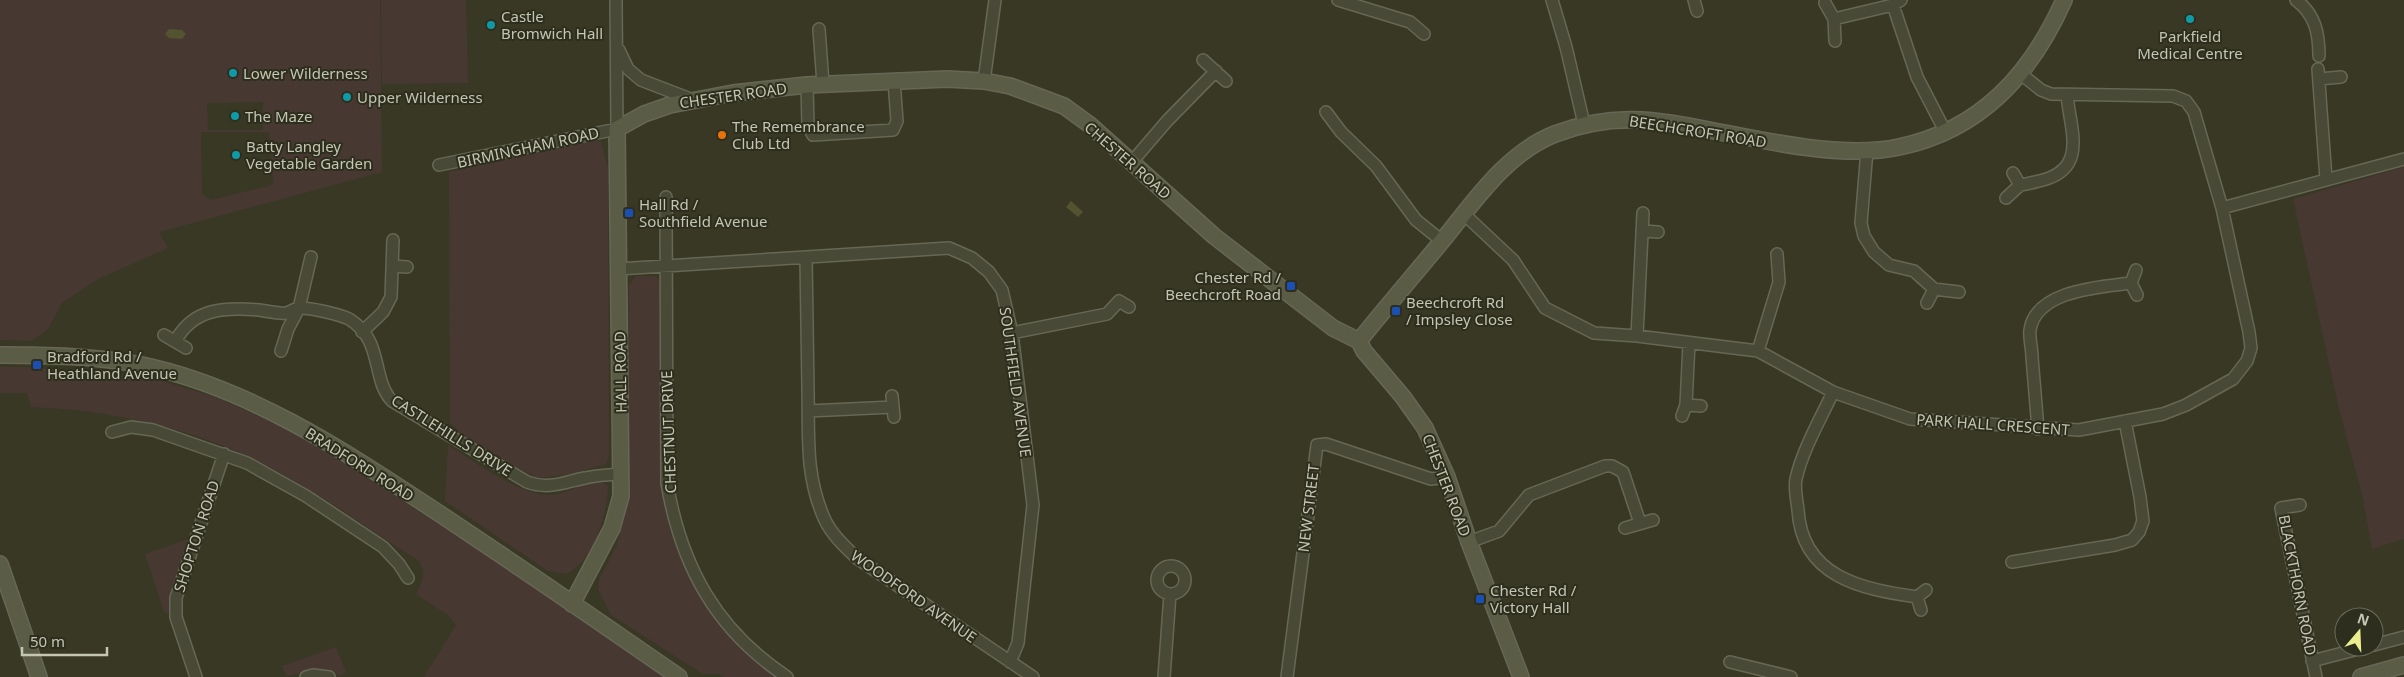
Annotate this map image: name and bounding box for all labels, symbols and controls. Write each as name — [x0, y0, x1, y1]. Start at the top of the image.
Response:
place label: Castle Bromwich Hall — [501, 6, 603, 43]
marker: Parkfield Medical Centre — [2184, 13, 2196, 25]
marker: Castle Bromwich Hall — [485, 19, 497, 31]
place label: Parkfield Medical Centre — [2137, 26, 2243, 63]
place label: Lower Wilderness — [243, 63, 368, 83]
marker: Lower Wilderness — [227, 67, 239, 79]
street label: CHESTER ROAD — [678, 78, 788, 112]
place label: Upper Wilderness — [357, 87, 483, 107]
marker: Upper Wilderness — [341, 91, 353, 103]
place label: The Maze — [245, 106, 313, 126]
marker: The Maze — [229, 110, 241, 122]
street label: BEECHCROFT ROAD — [1628, 110, 1768, 152]
place label: The Remembrance Club Ltd — [732, 116, 865, 153]
street label: CHESTER ROAD — [1081, 117, 1175, 203]
street label: BIRMINGHAM ROAD — [455, 122, 601, 172]
marker: The Remembrance Club Ltd — [716, 129, 728, 141]
place label: Batty Langley Vegetable Garden — [246, 136, 372, 173]
marker: Batty Langley Vegetable Garden — [230, 149, 242, 161]
place label: Hall Rd / Southfield Avenue — [639, 194, 767, 231]
marker: Hall Rd / Southfield Avenue — [623, 207, 635, 219]
place label: Chester Rd / Beechcroft Road — [1165, 267, 1281, 304]
marker: Chester Rd / Beechcroft Road — [1285, 280, 1297, 292]
place label: Beechcroft Rd / Impsley Close — [1406, 292, 1513, 329]
marker: Beechcroft Rd / Impsley Close — [1390, 305, 1402, 317]
street label: SOUTHFIELD AVENUE — [996, 306, 1036, 458]
street label: HALL ROAD — [609, 331, 631, 413]
place label: Bradford Rd / Heathland Avenue — [47, 346, 177, 383]
marker: Bradford Rd / Heathland Avenue — [31, 359, 43, 371]
street label: CHESTNUT DRIVE — [656, 370, 680, 494]
street label: CASTLEHILLS DRIVE — [388, 390, 516, 480]
street label: PARK HALL CRESCENT — [1916, 409, 2071, 439]
street label: BRADFORD ROAD — [302, 423, 418, 506]
street label: CHESTER ROAD — [1418, 431, 1476, 539]
street label: NEW STREET — [1293, 462, 1323, 553]
street label: SHOPTON ROAD — [168, 477, 224, 594]
street label: BLACKTHORN ROAD — [2275, 513, 2321, 657]
street label: WOODFORD AVENUE — [847, 545, 981, 647]
place label: Chester Rd / Victory Hall — [1490, 580, 1577, 617]
marker: Chester Rd / Victory Hall — [1474, 593, 1486, 605]
north arrow — [2334, 607, 2384, 657]
text: N — [2355, 608, 2372, 630]
scale bar — [22, 624, 108, 656]
text: 50 m — [30, 631, 65, 651]

